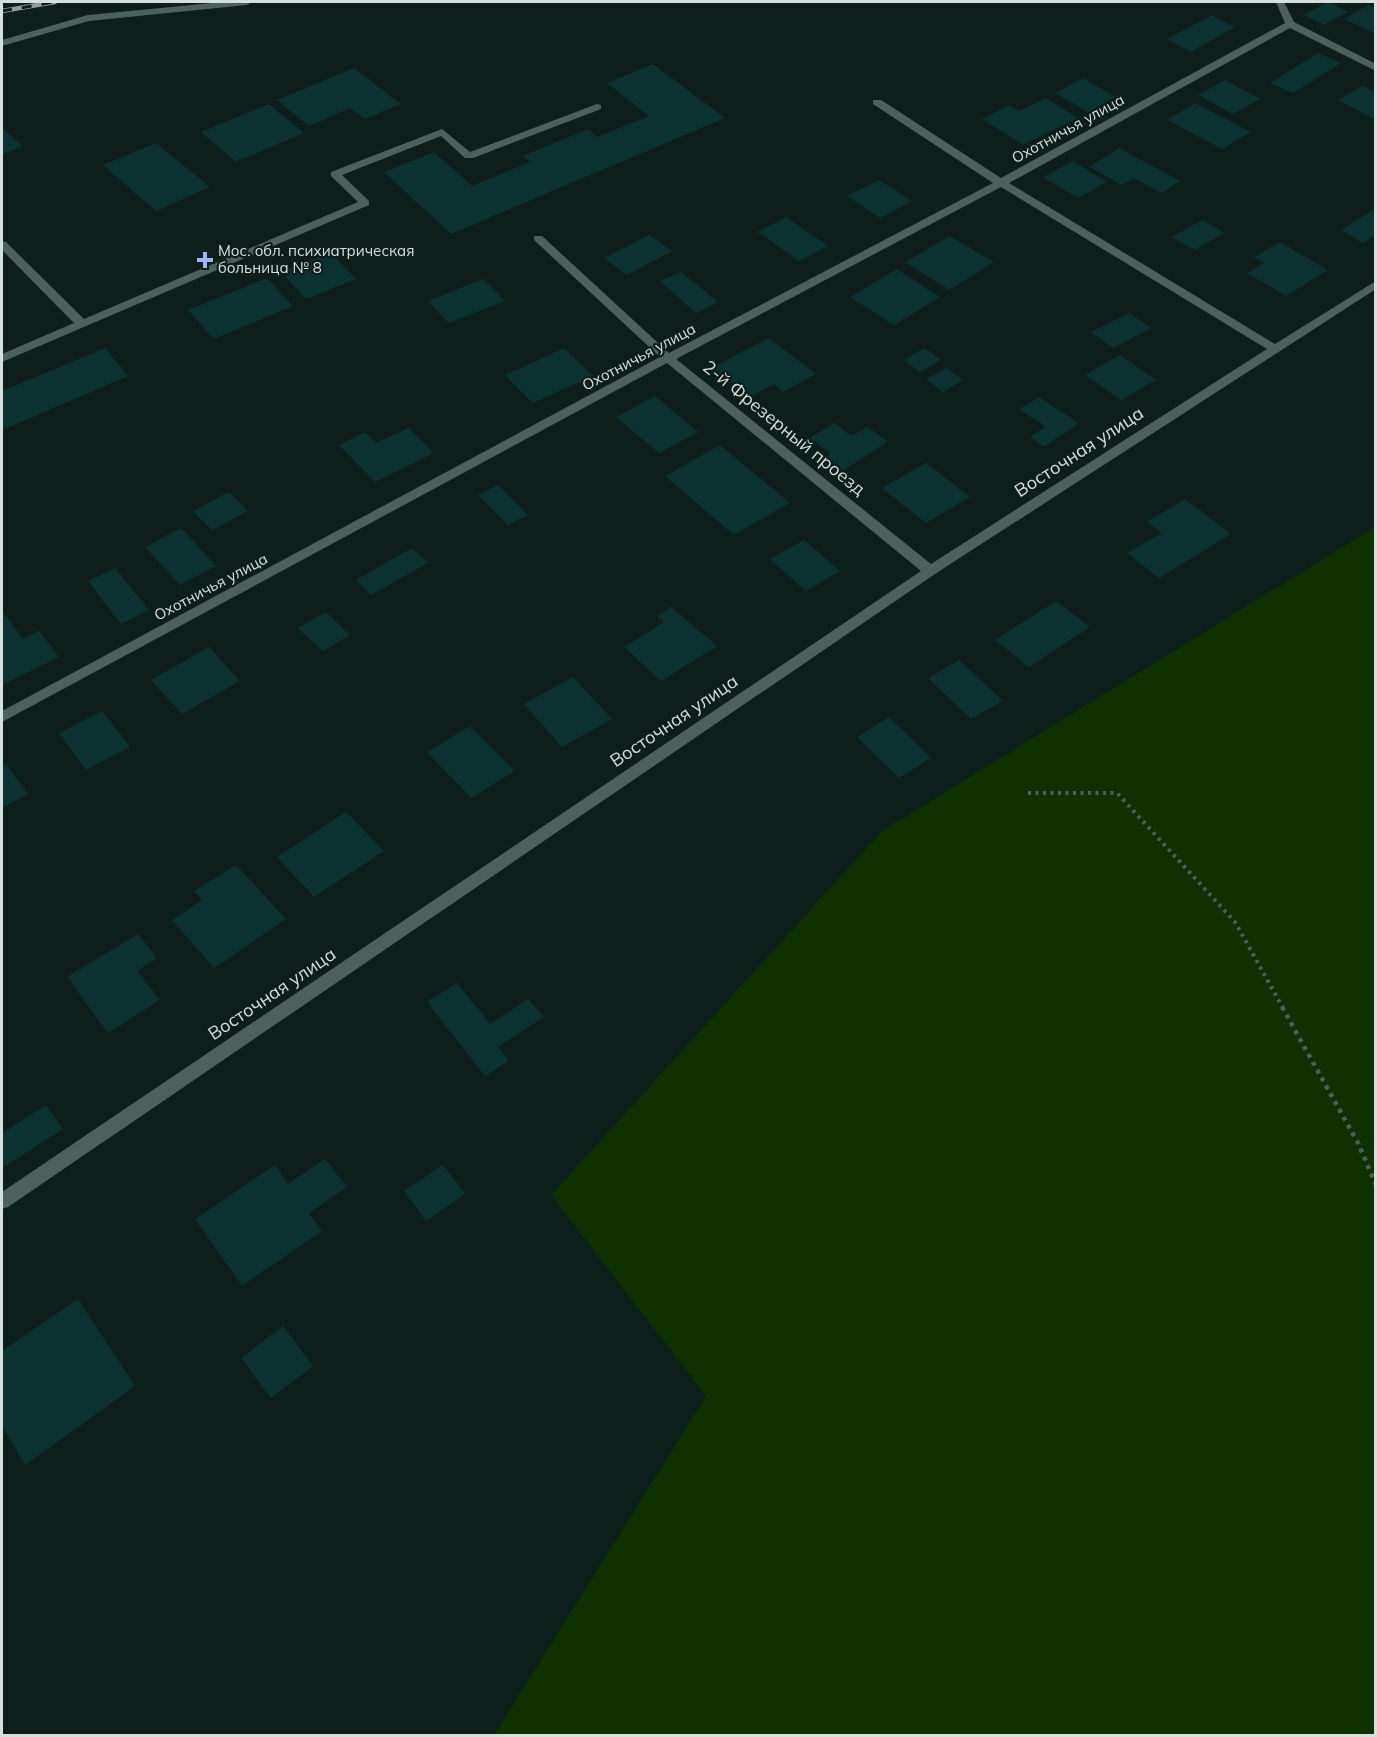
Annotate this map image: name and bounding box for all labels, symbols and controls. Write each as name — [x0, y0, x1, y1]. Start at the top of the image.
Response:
street label: Охотничья улица — [1008, 90, 1127, 167]
place label: Мос. обл. психиатрическая больница № 8 — [218, 241, 414, 277]
marker: Мос. обл. психиатрическая больница № 8 — [196, 251, 214, 269]
street label: Охотничья улица — [579, 319, 699, 394]
street label: 2-й Фрезерный проезд — [698, 355, 870, 500]
street label: Восточная улица — [1010, 401, 1148, 502]
street label: Охотничья улица — [151, 549, 271, 624]
street label: Восточная улица — [605, 669, 742, 772]
street label: Восточная улица — [203, 942, 340, 1045]

